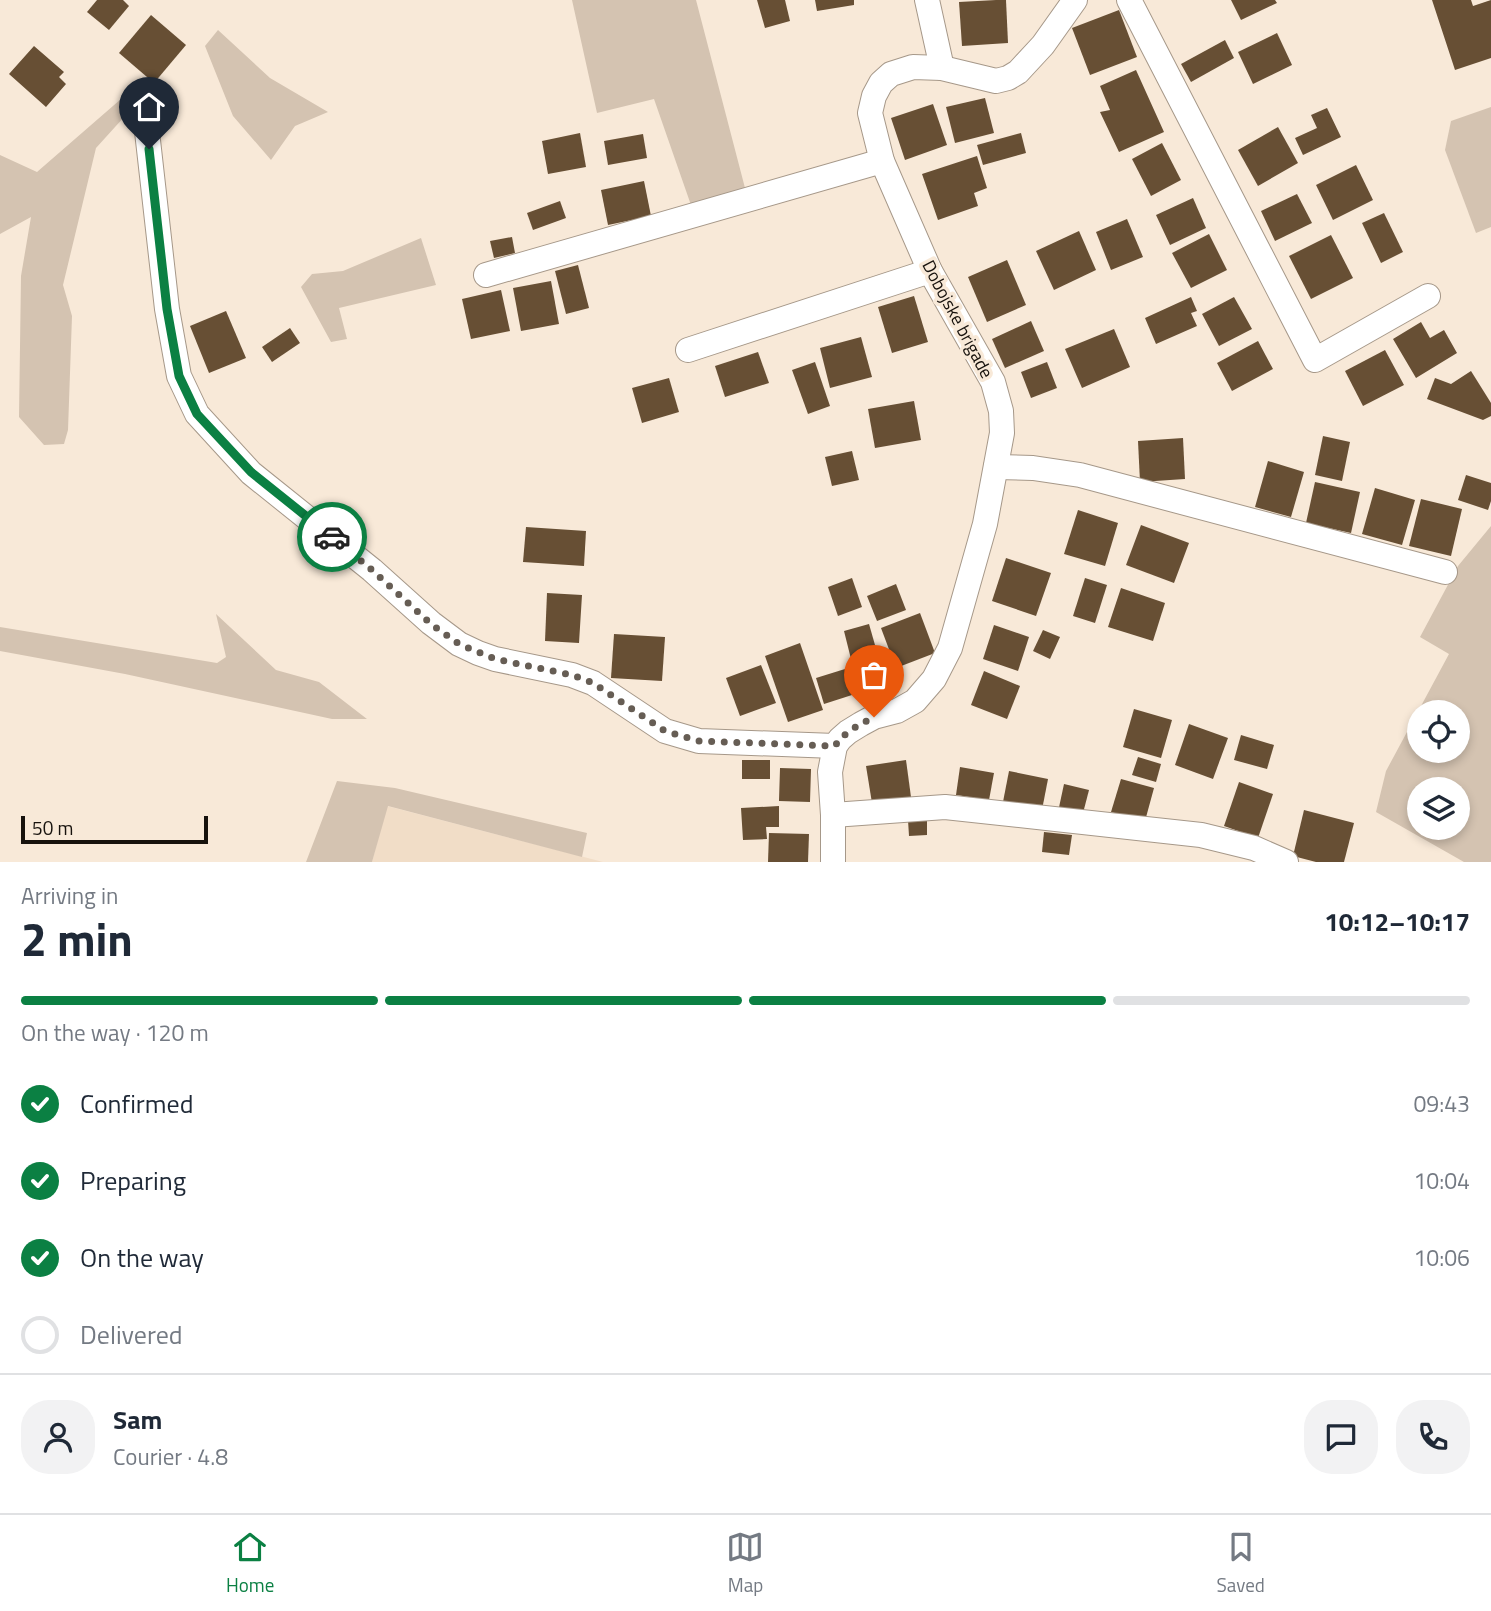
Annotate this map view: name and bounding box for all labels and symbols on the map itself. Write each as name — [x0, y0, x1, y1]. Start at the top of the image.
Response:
pin — [119, 77, 179, 149]
street label: Dobojske brigade — [915, 255, 1001, 383]
courier — [297, 502, 367, 572]
pin — [844, 645, 904, 717]
scale bar — [21, 813, 208, 845]

